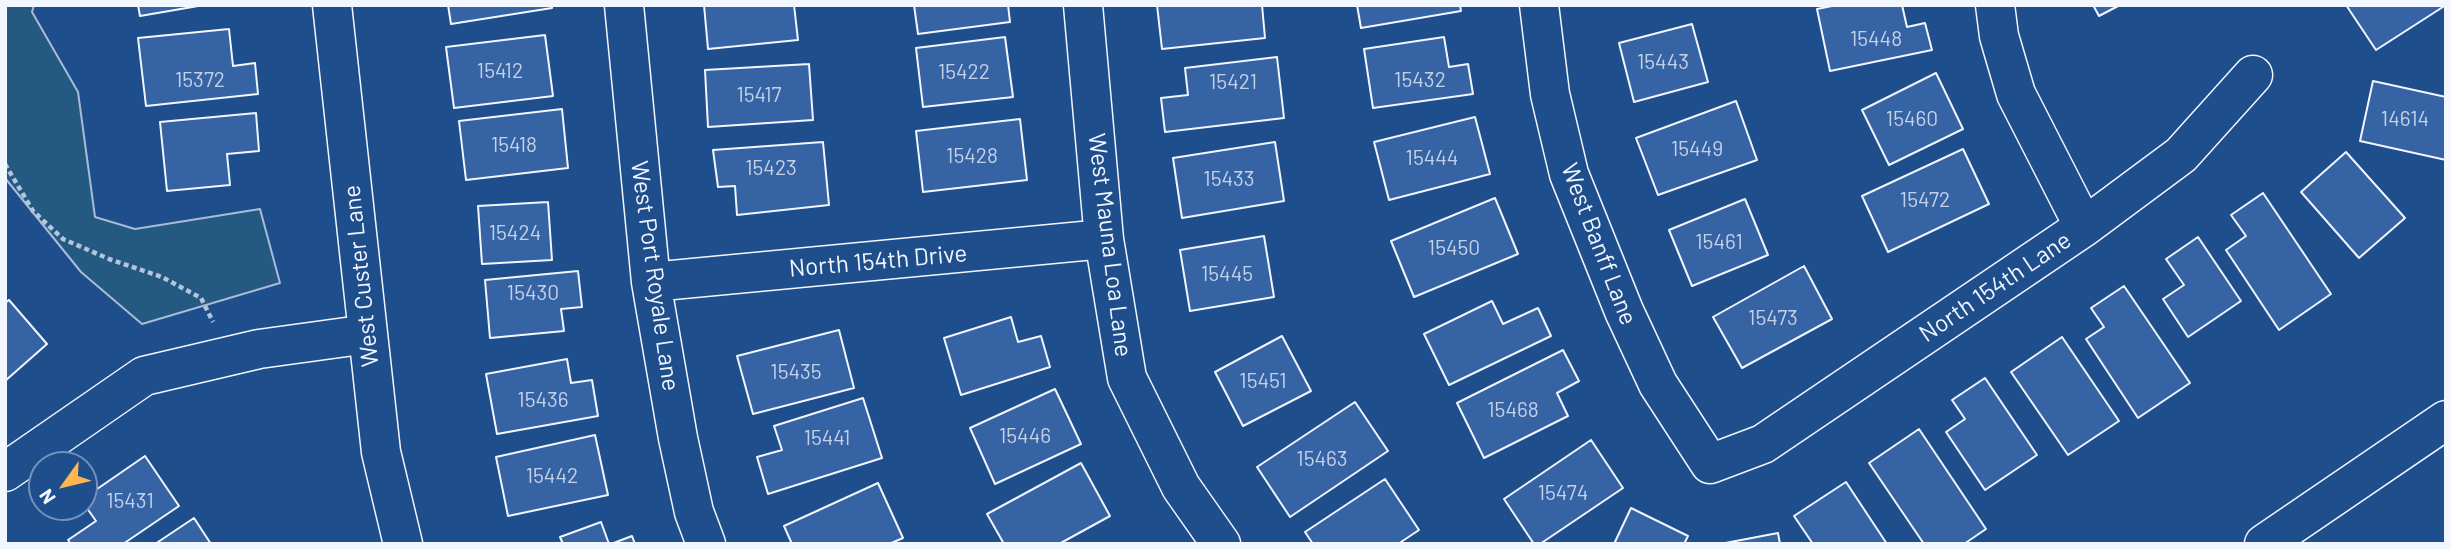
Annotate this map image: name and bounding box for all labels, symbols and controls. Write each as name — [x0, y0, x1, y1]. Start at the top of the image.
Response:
house number: 15448 — [1850, 26, 1902, 52]
house number: 15443 — [1637, 49, 1689, 75]
house number: 15412 — [477, 58, 523, 84]
house number: 15422 — [938, 59, 990, 85]
house number: 15372 — [175, 67, 225, 93]
house number: 15432 — [1394, 67, 1446, 93]
house number: 15421 — [1209, 69, 1257, 95]
house number: 15417 — [736, 82, 782, 108]
house number: 15460 — [1886, 106, 1938, 132]
house number: 14614 — [2381, 106, 2429, 132]
house number: 15418 — [491, 132, 537, 158]
street label: West Mauna Loa Lane — [1082, 132, 1138, 358]
house number: 15449 — [1671, 136, 1723, 162]
house number: 15428 — [946, 143, 998, 169]
house number: 15444 — [1406, 145, 1458, 171]
house number: 15423 — [745, 155, 797, 181]
street label: West Port Royale Lane — [625, 159, 685, 393]
street label: West Banff Lane — [1555, 159, 1643, 329]
house number: 15433 — [1203, 166, 1255, 192]
street label: West Custer Lane — [337, 184, 385, 368]
house number: 15472 — [1900, 187, 1950, 213]
house number: 15424 — [489, 220, 541, 246]
street label: North 154th Lane — [1914, 226, 2076, 348]
house number: 15461 — [1695, 229, 1743, 255]
house number: 15450 — [1428, 235, 1480, 261]
street label: North 154th Drive — [788, 239, 968, 283]
house number: 15445 — [1201, 261, 1253, 287]
house number: 15430 — [507, 280, 559, 306]
house number: 15473 — [1748, 305, 1798, 331]
house number: 15435 — [770, 359, 822, 385]
house number: 15451 — [1239, 368, 1287, 394]
house number: 15436 — [517, 387, 569, 413]
house number: 15468 — [1487, 397, 1539, 423]
house number: 15446 — [999, 423, 1051, 449]
house number: 15441 — [804, 425, 850, 451]
house number: 15463 — [1296, 446, 1348, 472]
north arrow — [28, 451, 98, 521]
house number: 15442 — [526, 463, 578, 489]
house number: 15474 — [1538, 480, 1588, 506]
text: N — [34, 485, 60, 509]
house number: 15431 — [106, 488, 154, 514]

